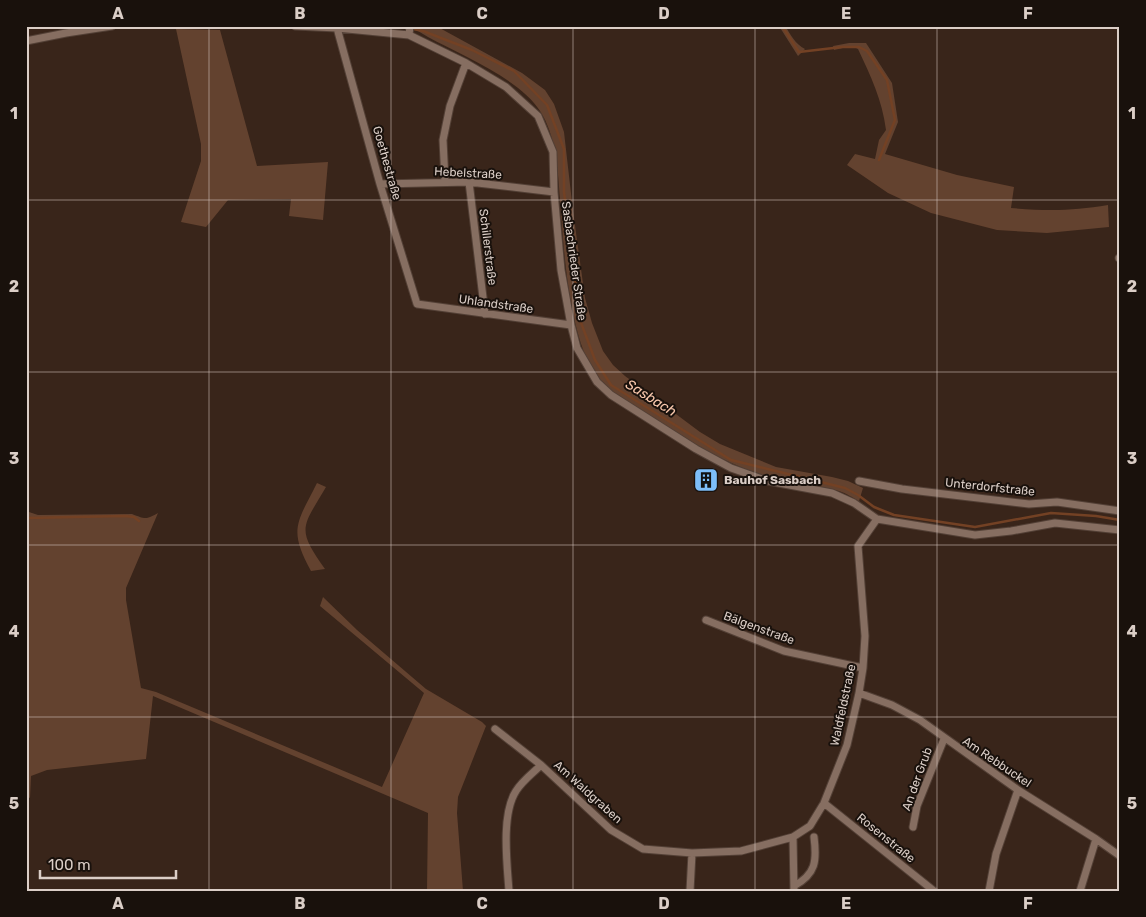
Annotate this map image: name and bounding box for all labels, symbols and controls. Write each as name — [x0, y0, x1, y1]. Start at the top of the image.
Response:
text: A — [112, 4, 124, 23]
text: B — [294, 4, 306, 23]
text: C — [476, 4, 488, 23]
text: D — [658, 4, 670, 23]
text: E — [841, 4, 851, 23]
text: F — [1023, 4, 1033, 23]
text: 1 — [10, 104, 18, 123]
text: 1 — [1128, 104, 1136, 123]
street label: Goethestraße — [370, 124, 404, 202]
street label: Hebelstraße — [434, 164, 502, 182]
street label: Sasbachrieder Straße — [559, 201, 589, 322]
street label: Schillerstraße — [476, 208, 500, 286]
text: 2 — [9, 277, 19, 296]
text: 2 — [1127, 277, 1137, 296]
street label: Uhlandstraße — [458, 292, 535, 316]
water label: Sasbach — [622, 376, 680, 420]
text: 3 — [9, 449, 19, 468]
text: 3 — [1127, 449, 1137, 468]
building icon: Bauhof Sasbach — [693, 467, 719, 493]
place label: Bauhof Sasbach — [724, 473, 821, 487]
street label: Unterdorfstraße — [944, 475, 1036, 499]
street label: Bälgenstraße — [722, 609, 797, 647]
text: 4 — [9, 622, 20, 641]
text: 4 — [1127, 622, 1138, 641]
street label: Waldfeldstraße — [828, 663, 859, 747]
street label: Am Rebbuckel — [960, 734, 1034, 790]
street label: An der Grub — [899, 745, 935, 813]
street label: Am Waldgraben — [551, 758, 625, 826]
text: 5 — [9, 794, 19, 813]
text: 5 — [1127, 794, 1137, 813]
street label: Rosenstraße — [854, 810, 918, 866]
scale bar — [40, 847, 176, 879]
text: 100 m — [48, 856, 90, 874]
text: A — [112, 894, 124, 913]
text: B — [294, 894, 306, 913]
text: C — [476, 894, 488, 913]
text: D — [658, 894, 670, 913]
text: E — [841, 894, 851, 913]
text: F — [1023, 894, 1033, 913]

